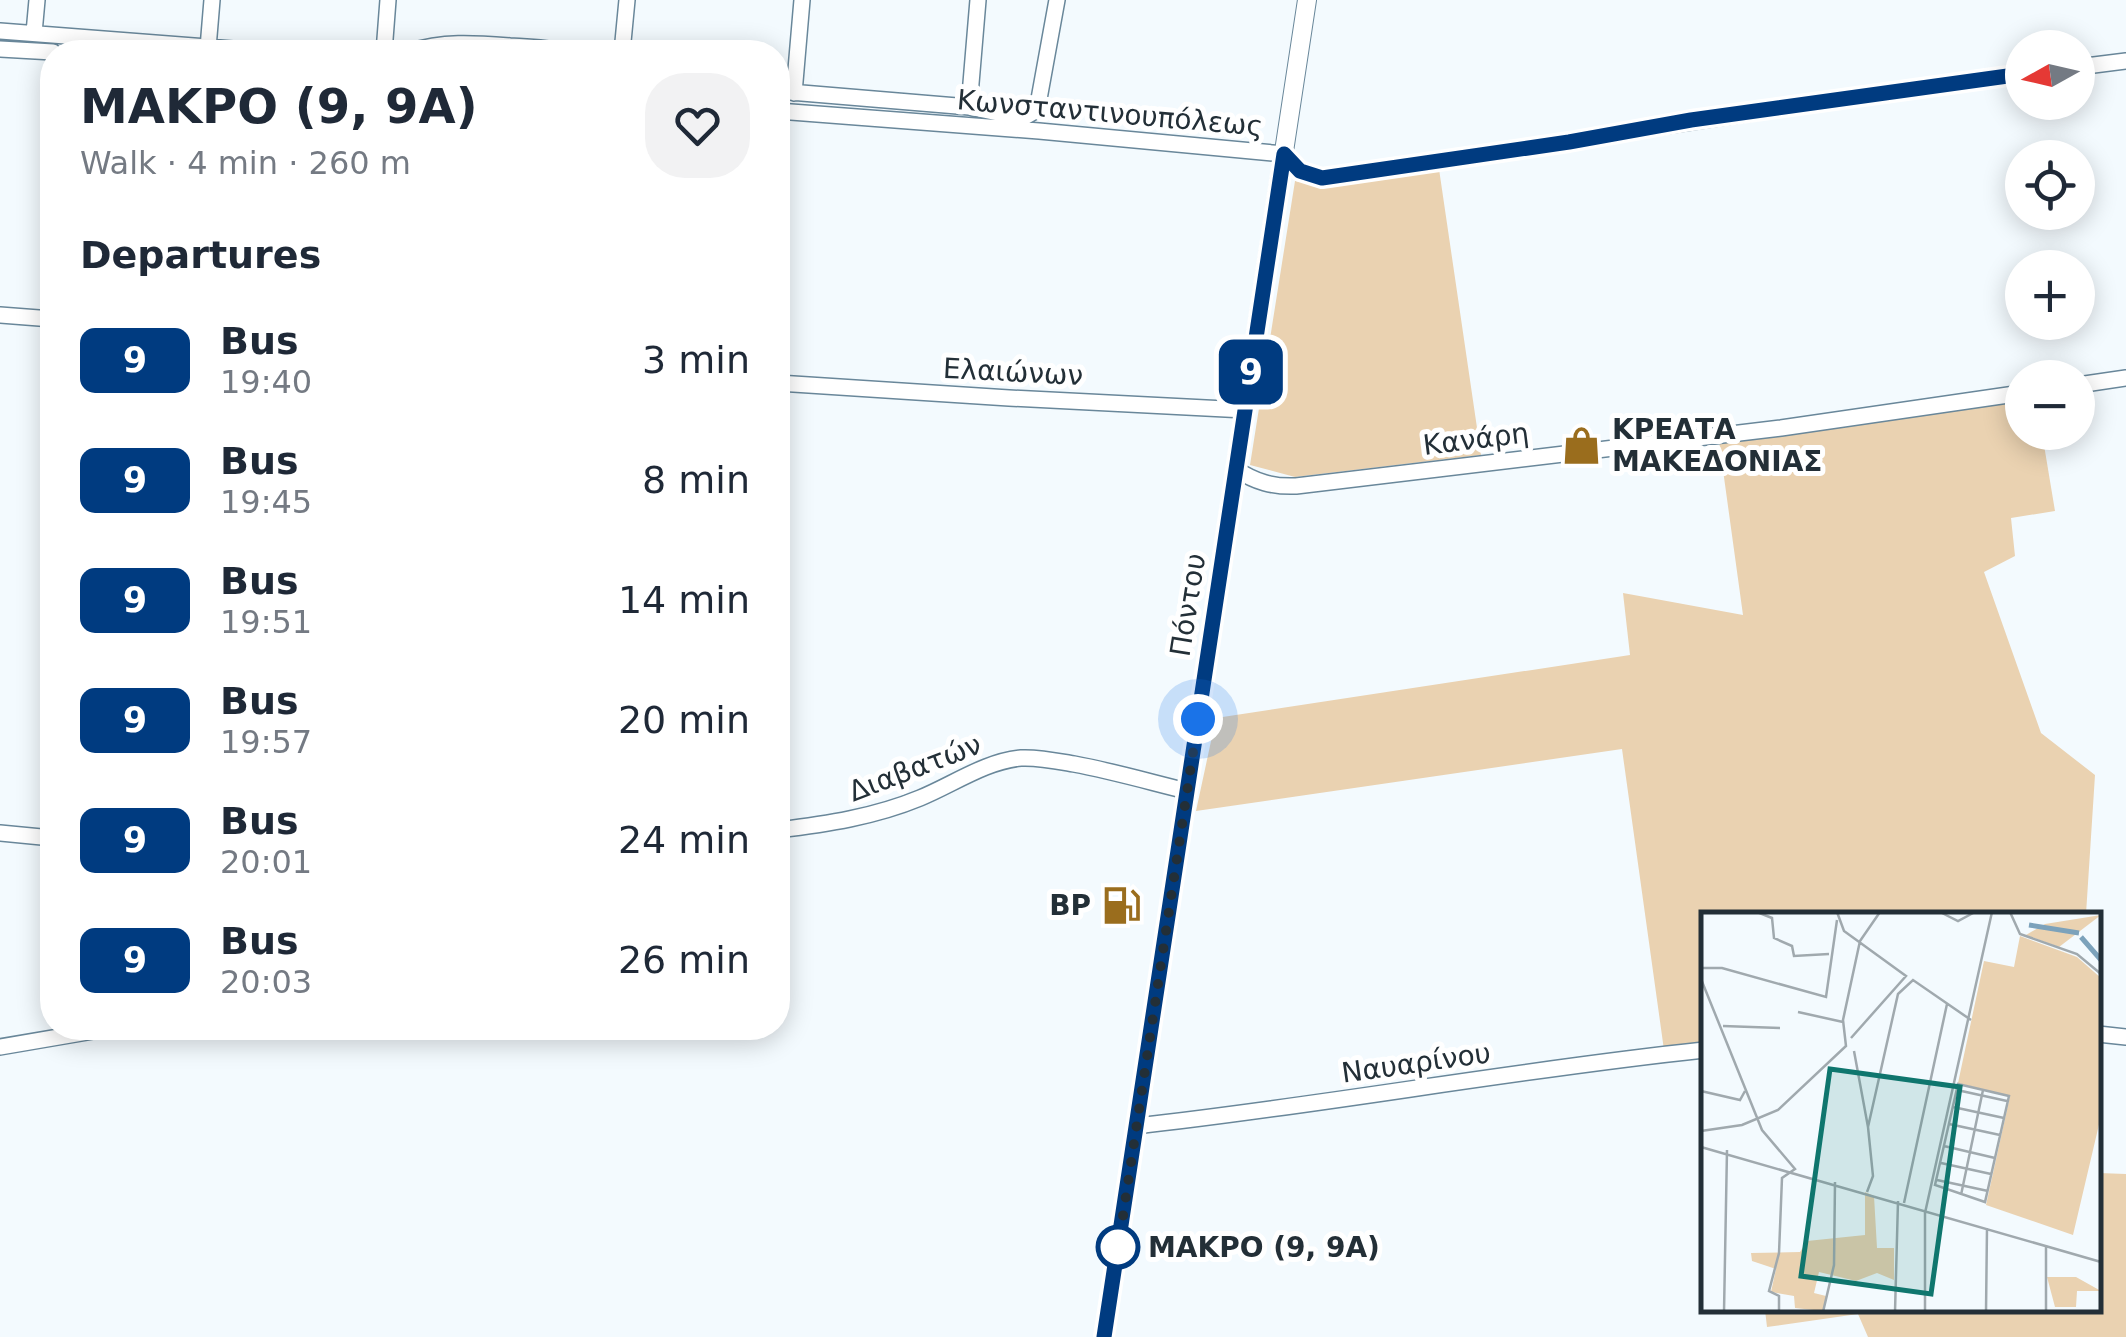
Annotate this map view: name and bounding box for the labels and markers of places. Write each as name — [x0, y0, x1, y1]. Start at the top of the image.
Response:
place label: ΚΡΕΑΤΑ ΜΑΚΕΔΟΝΙΑΣ — [1612, 413, 1822, 478]
shop icon: ΚΡΕΑΤΑ ΜΑΚΕΔΟΝΙΑΣ — [1561, 424, 1603, 466]
fuel station icon: BP — [1100, 884, 1142, 926]
place label: BP — [1049, 889, 1091, 922]
marker: ΜΑΚΡΟ (9, 9Α) — [1097, 1226, 1139, 1268]
place label: ΜΑΚΡΟ (9, 9Α) — [1148, 1231, 1380, 1264]

